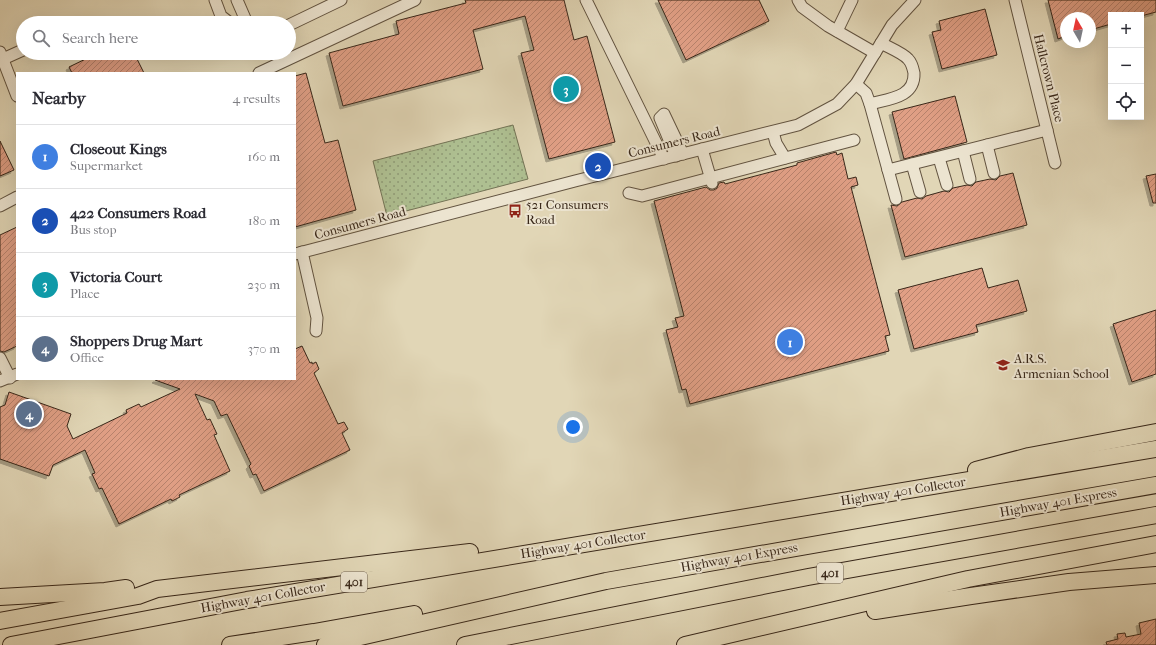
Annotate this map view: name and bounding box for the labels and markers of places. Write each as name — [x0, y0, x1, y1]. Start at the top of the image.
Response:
pin: 3 — [553, 74, 579, 104]
pin: 2 — [585, 151, 611, 181]
place label: 521 Consumers Road — [526, 197, 608, 227]
bus stop icon: 521 Consumers Road — [507, 203, 523, 219]
pin: 1 — [777, 327, 803, 357]
place label: A.R.S. Armenian School — [1013, 351, 1110, 381]
school or university icon: A.R.S. Armenian School — [995, 357, 1011, 373]
pin: 4 — [16, 399, 42, 429]

